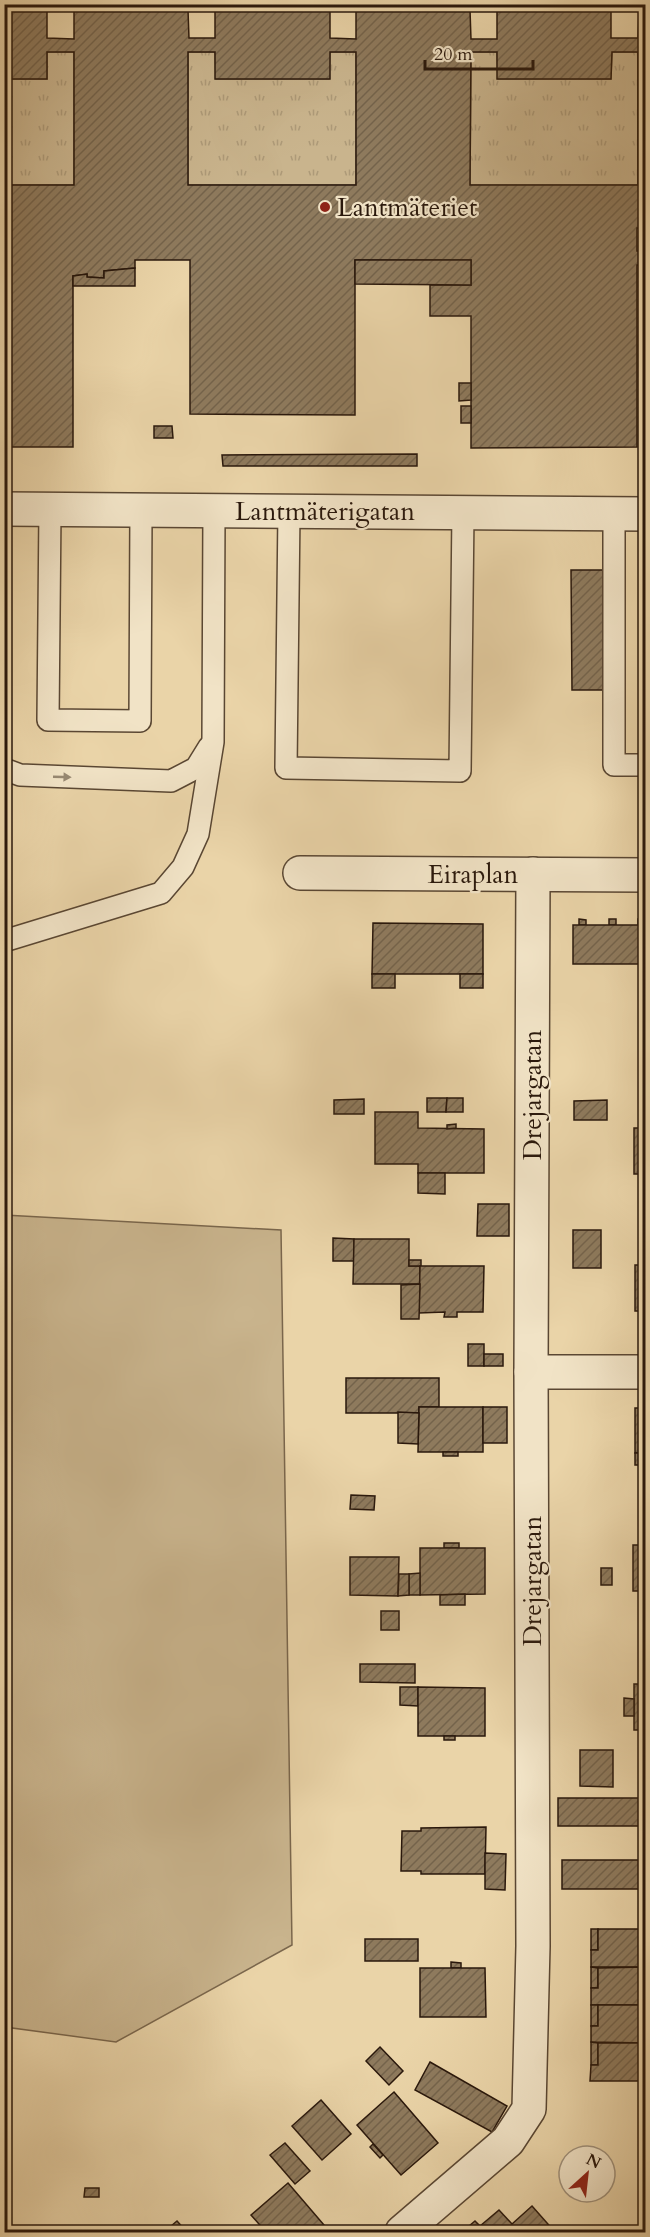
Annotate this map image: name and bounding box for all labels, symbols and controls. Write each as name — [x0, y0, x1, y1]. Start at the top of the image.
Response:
scale bar — [425, 33, 533, 71]
text: 20 m — [434, 42, 473, 67]
place label: Lantmäteriet — [337, 190, 477, 225]
marker: Lantmäteriet — [318, 200, 332, 214]
street label: Lantmäterigatan — [235, 494, 415, 529]
one-way arrow — [52, 772, 71, 782]
street label: Eiraplan — [428, 857, 518, 892]
street label: Drejargatan — [515, 1030, 550, 1160]
street label: Drejargatan — [515, 1516, 550, 1646]
north arrow — [557, 2144, 617, 2204]
text: N — [582, 2149, 605, 2175]

